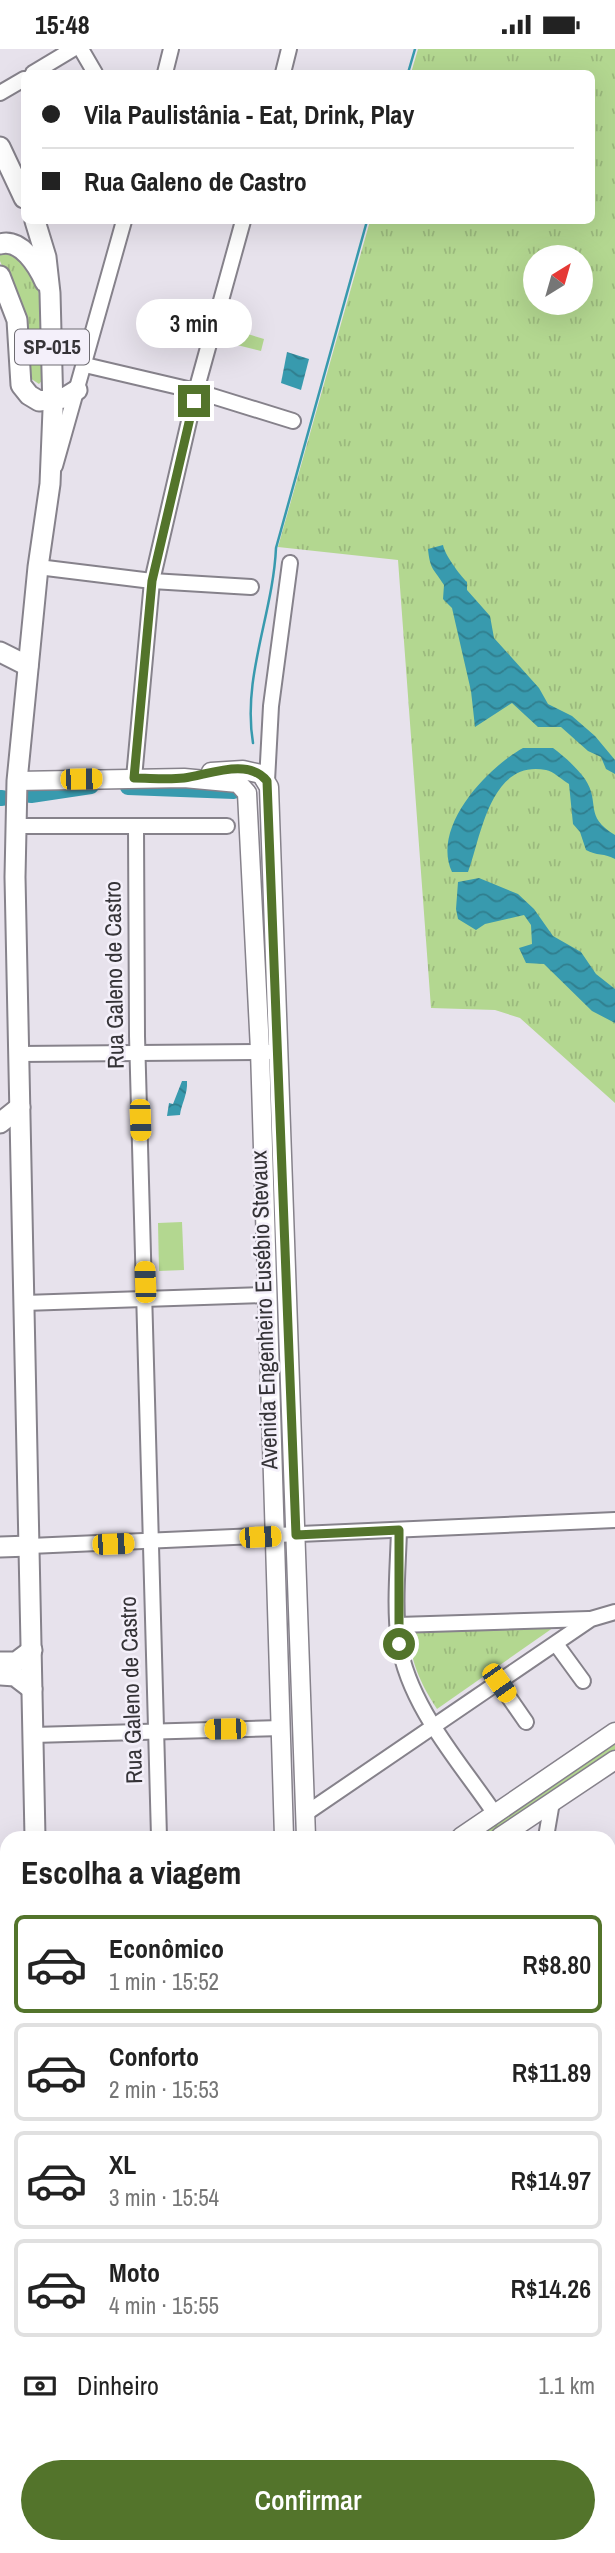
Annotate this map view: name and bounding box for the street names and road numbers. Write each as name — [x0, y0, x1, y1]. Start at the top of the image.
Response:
road number: SP-015 — [15, 329, 89, 365]
street label: Rua Galeno de Castro — [96, 881, 131, 1069]
street label: Avenida Engenheiro Eusébio Stevaux — [242, 1149, 285, 1471]
street label: Rua Galeno de Castro — [112, 1596, 149, 1784]

